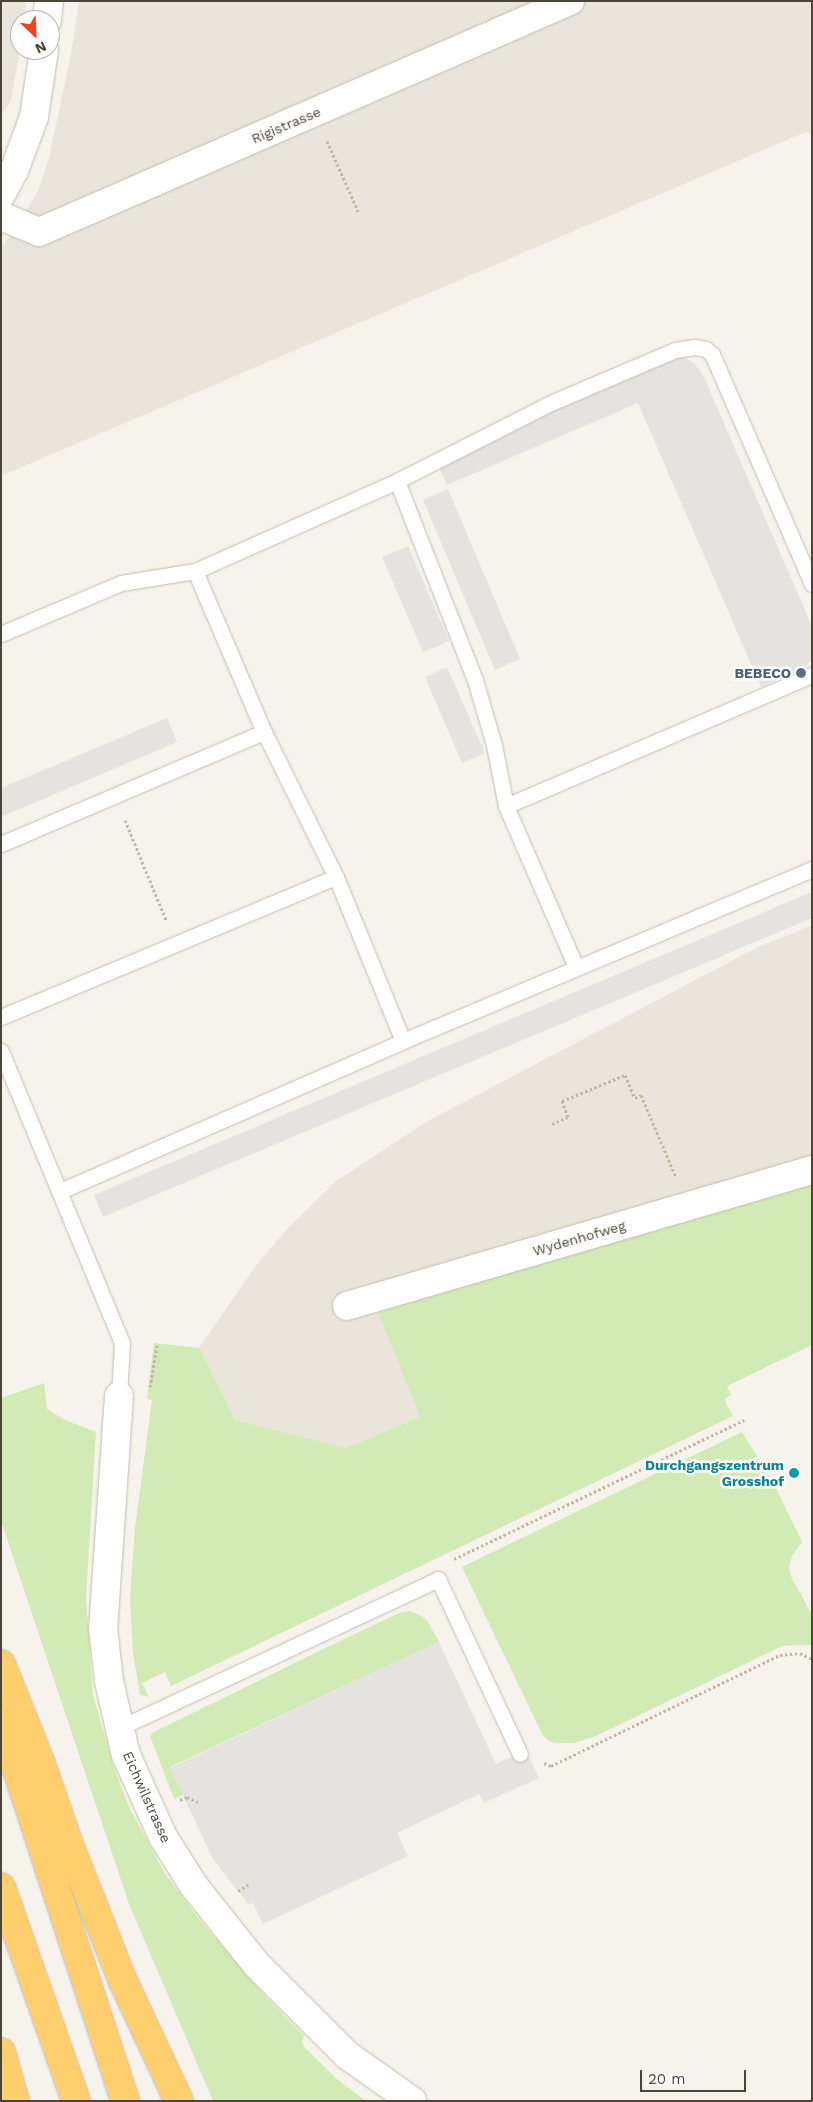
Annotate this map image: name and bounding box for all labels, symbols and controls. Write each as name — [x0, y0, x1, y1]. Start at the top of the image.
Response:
north arrow — [10, 10, 60, 60]
text: N — [33, 38, 49, 57]
street label: Rigistrasse — [249, 103, 323, 147]
place label: BEBECO — [734, 665, 791, 681]
marker: BEBECO — [795, 667, 807, 679]
street label: Wydenhofweg — [531, 1217, 627, 1259]
place label: Durchgangszentrum Grosshof — [645, 1457, 784, 1490]
marker: Durchgangszentrum Grosshof — [788, 1467, 800, 1479]
street label: Eichwilstrasse — [119, 1749, 175, 1845]
scale bar — [643, 2060, 749, 2092]
text: 20 m — [648, 2070, 686, 2088]

